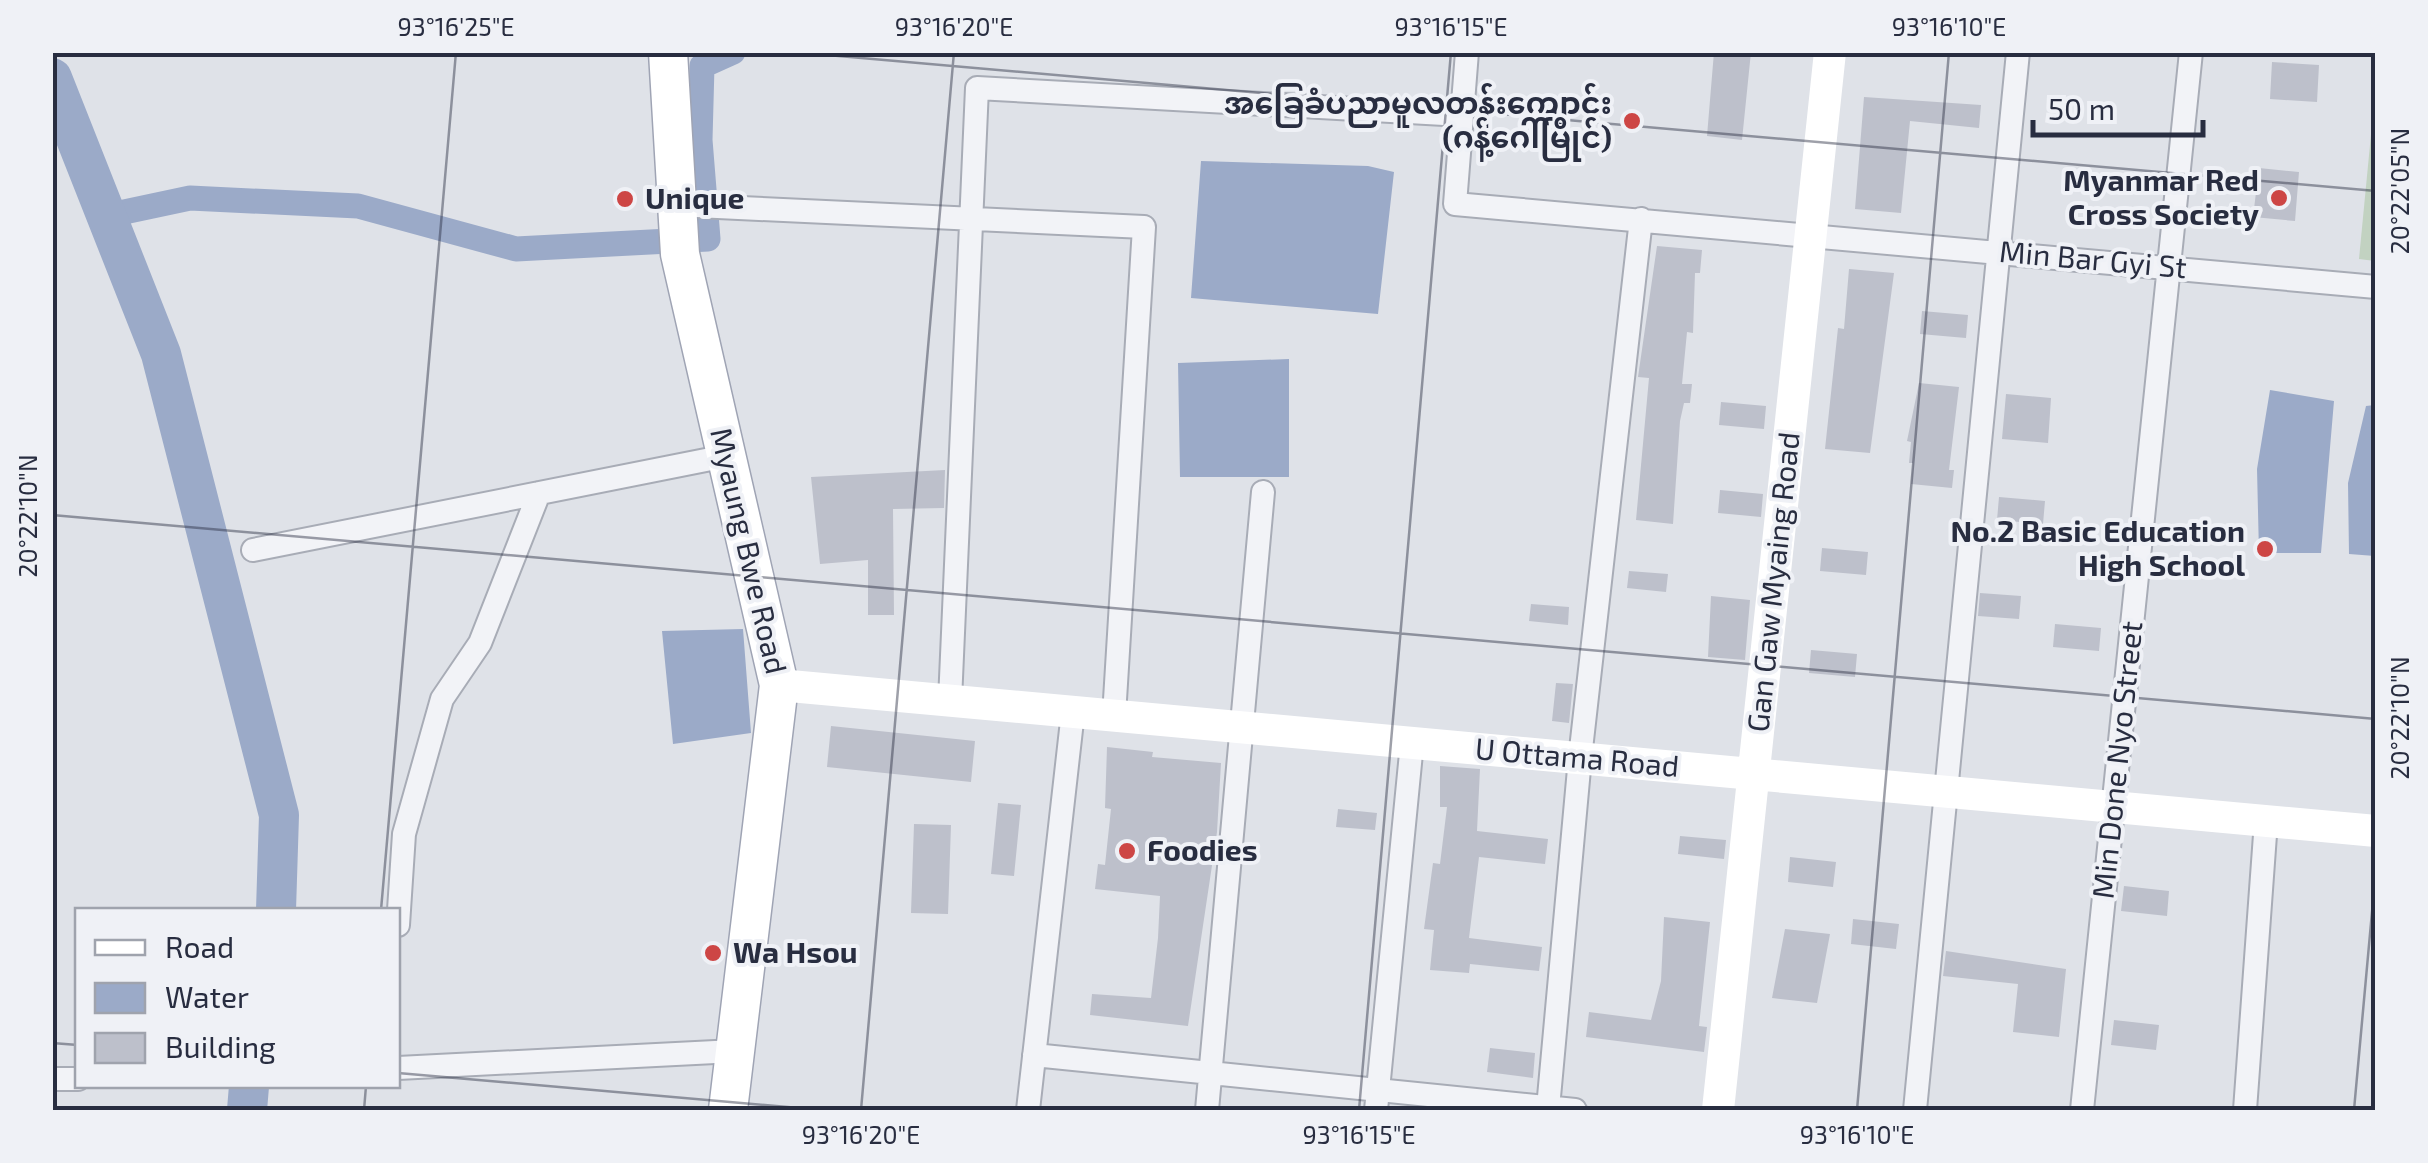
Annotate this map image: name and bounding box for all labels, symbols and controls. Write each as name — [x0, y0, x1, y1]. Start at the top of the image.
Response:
text: 93°16'25"E — [397, 11, 515, 41]
text: 93°16'20"E — [895, 11, 1013, 41]
text: 93°16'15"E — [1395, 11, 1507, 41]
text: 93°16'10"E — [1892, 11, 2006, 41]
scale bar — [2033, 75, 2203, 137]
place label: အခြေခံပညာမူလတန်းကျောင်း (ဂန့်ဂေါ်မြိုင်) — [1224, 83, 1612, 162]
text: 50 m — [2048, 90, 2115, 126]
marker: အခြေခံပညာမူလတန်းကျောင်း (ဂန့်ဂေါ်မြိုင်) — [1621, 110, 1643, 132]
text: 20°22'05"N — [2384, 128, 2414, 254]
place label: Myanmar Red Cross Society — [2063, 161, 2259, 232]
place label: Unique — [645, 179, 744, 215]
marker: Myanmar Red Cross Society — [2268, 187, 2290, 209]
marker: Unique — [614, 188, 636, 210]
street label: Min Bar Gyi St — [1998, 232, 2188, 284]
street label: Myaung Bwe Road — [704, 424, 796, 677]
street label: Gan Gaw Myaing Road — [1738, 430, 1806, 734]
text: 20°22'10"N — [12, 454, 42, 578]
place label: No.2 Basic Education High School — [1950, 512, 2245, 582]
marker: No.2 Basic Education High School — [2254, 538, 2276, 560]
street label: Min Done Nyo Street — [2084, 619, 2148, 900]
text: 20°22'10"N — [2384, 656, 2414, 780]
street label: U Ottama Road — [1474, 729, 1681, 783]
place label: Foodies — [1147, 831, 1258, 867]
marker: Foodies — [1116, 840, 1138, 862]
legend — [75, 908, 400, 1088]
text: Road — [165, 928, 234, 964]
place label: Wa Hsou — [733, 933, 858, 969]
marker: Wa Hsou — [702, 942, 724, 964]
text: Water — [165, 978, 249, 1014]
text: Building — [165, 1028, 276, 1064]
text: 93°16'20"E — [802, 1119, 920, 1149]
text: 93°16'15"E — [1303, 1119, 1415, 1149]
text: 93°16'10"E — [1800, 1119, 1914, 1149]

